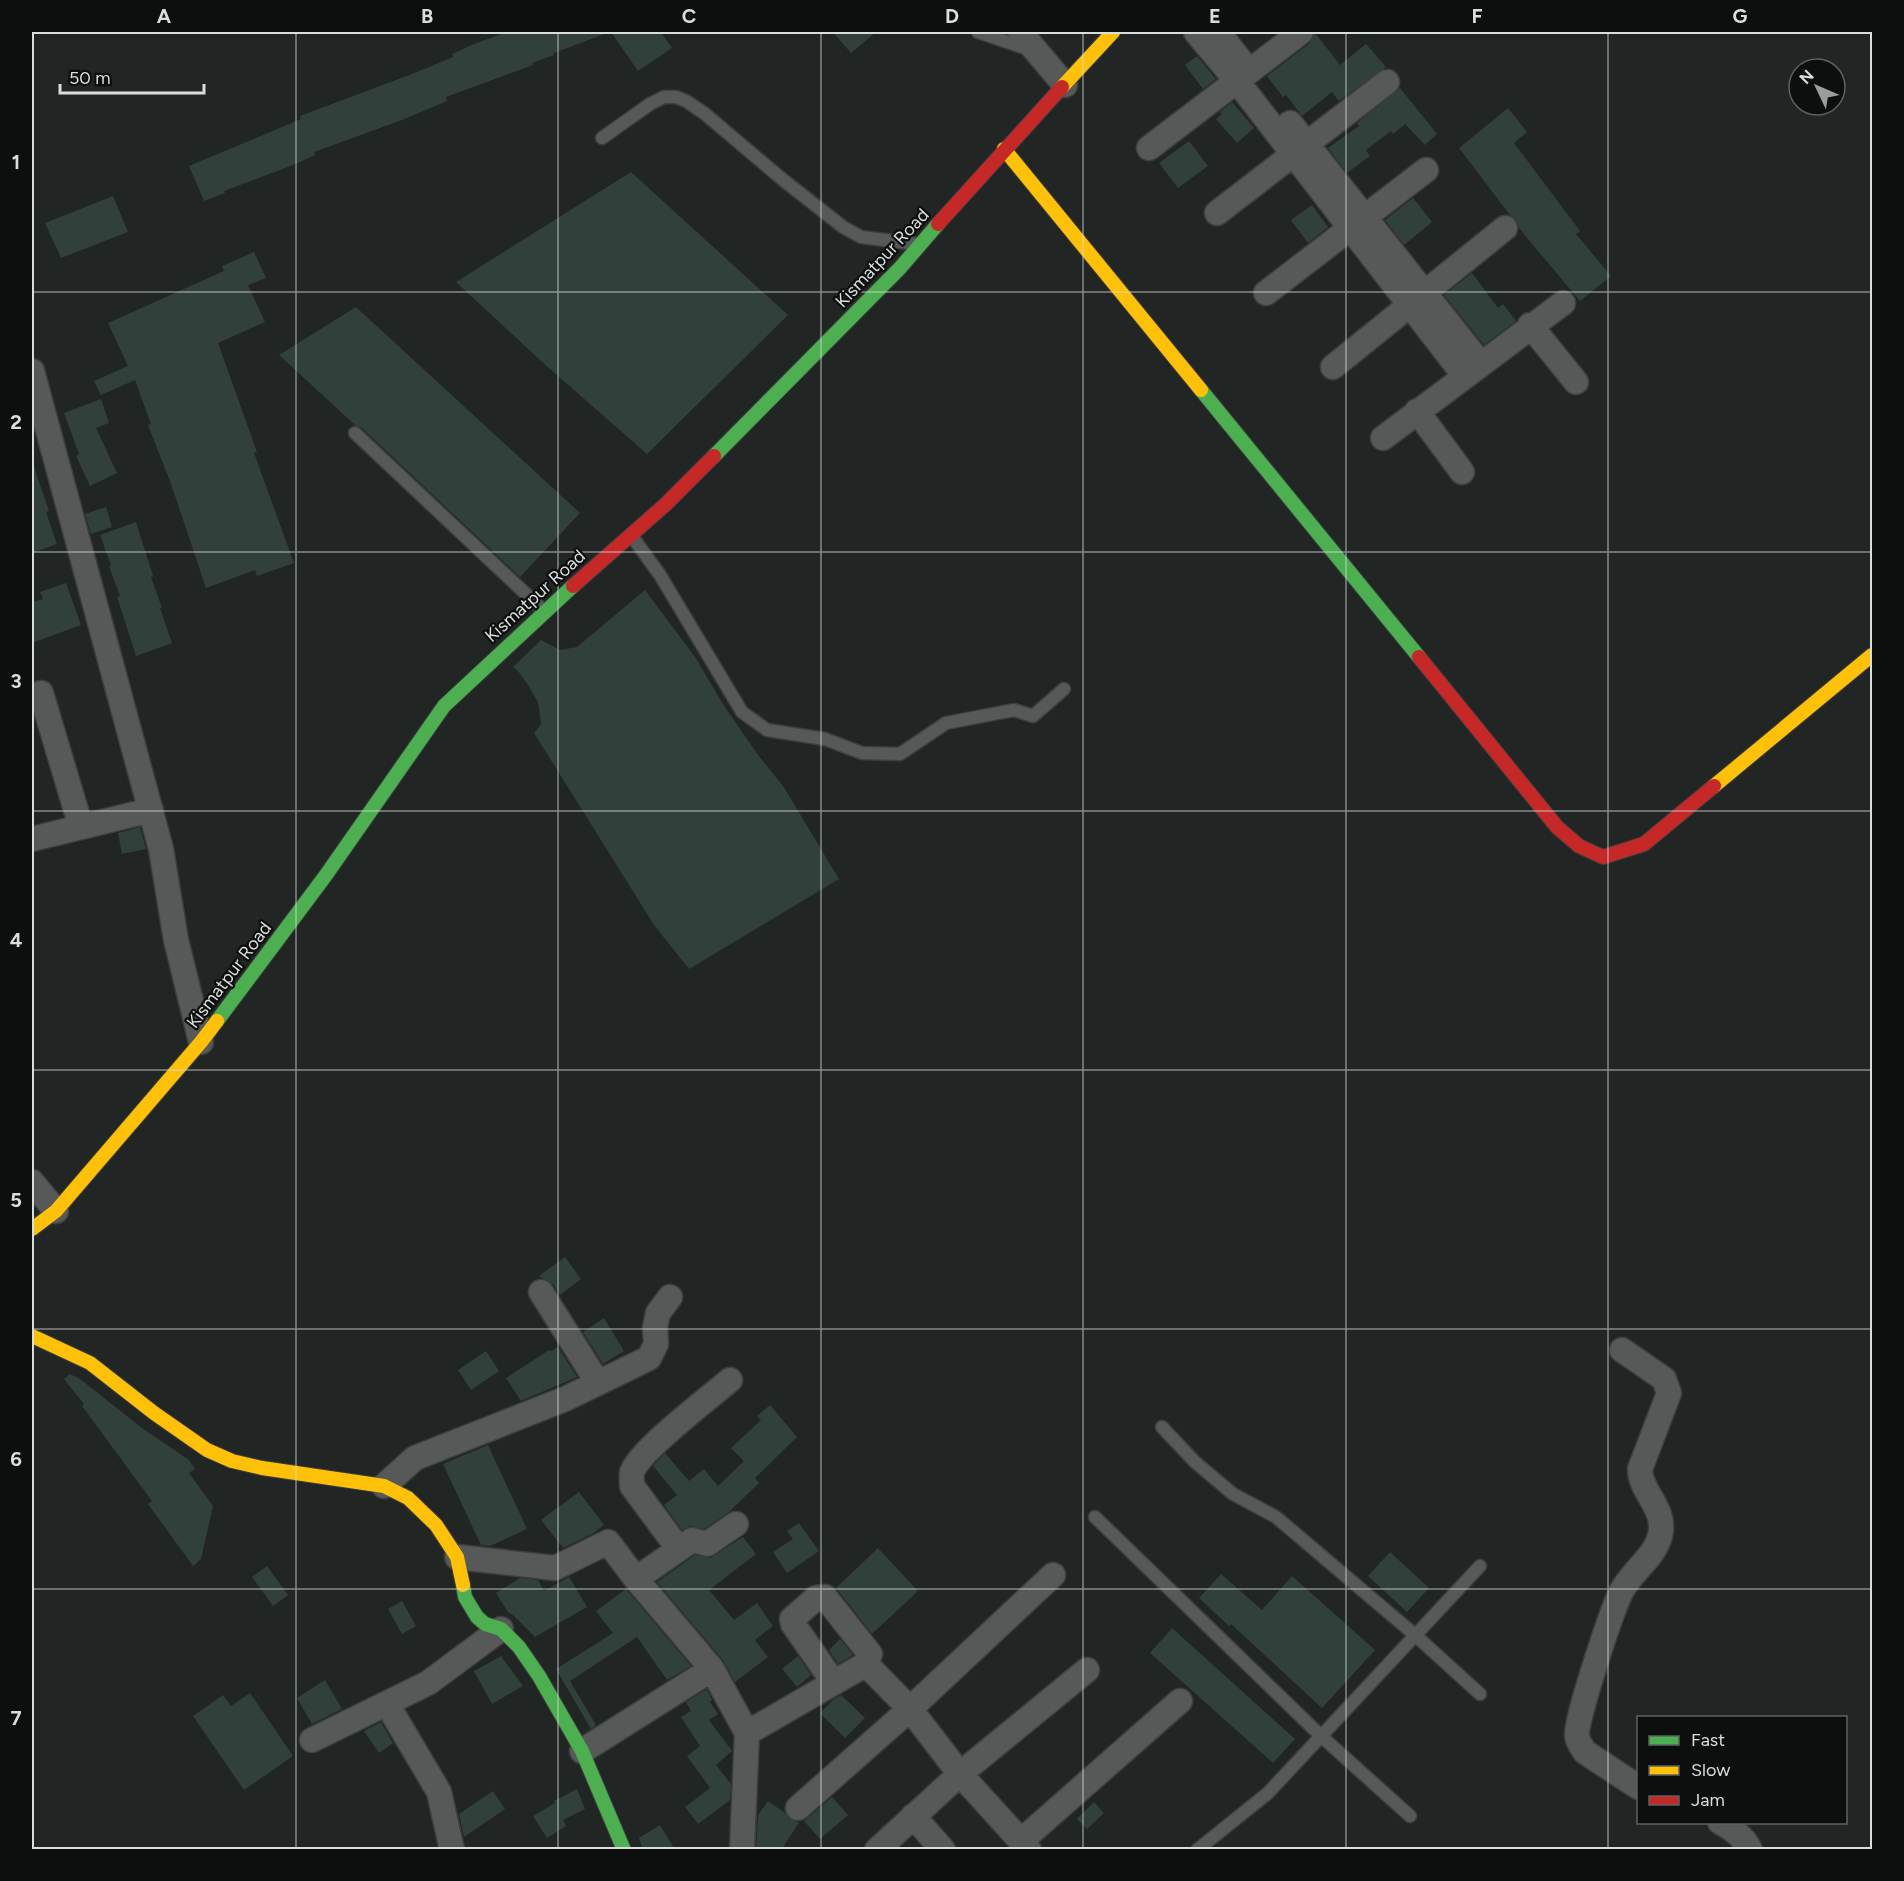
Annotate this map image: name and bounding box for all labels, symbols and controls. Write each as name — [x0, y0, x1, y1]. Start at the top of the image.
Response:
text: A — [157, 4, 172, 28]
text: B — [421, 4, 433, 28]
text: C — [682, 4, 696, 28]
text: D — [945, 4, 959, 28]
text: E — [1209, 4, 1221, 28]
text: F — [1471, 4, 1483, 28]
text: G — [1733, 4, 1748, 28]
scale bar — [60, 57, 204, 95]
north arrow — [1787, 57, 1847, 117]
text: N — [1795, 66, 1818, 88]
text: 50 m — [69, 67, 111, 89]
text: 1 — [12, 150, 20, 174]
street label: Kismatpur Road — [830, 204, 934, 312]
text: 2 — [10, 410, 22, 434]
street label: Kismatpur Road — [480, 545, 590, 647]
text: 3 — [10, 669, 22, 693]
street label: Kismatpur Road — [182, 917, 276, 1033]
text: 4 — [10, 928, 23, 952]
text: 5 — [10, 1188, 22, 1212]
text: 6 — [10, 1447, 22, 1471]
text: 7 — [10, 1706, 22, 1730]
legend — [1637, 1716, 1847, 1824]
text: Fast — [1691, 1729, 1725, 1751]
text: Slow — [1691, 1759, 1730, 1781]
text: Jam — [1691, 1789, 1725, 1811]

